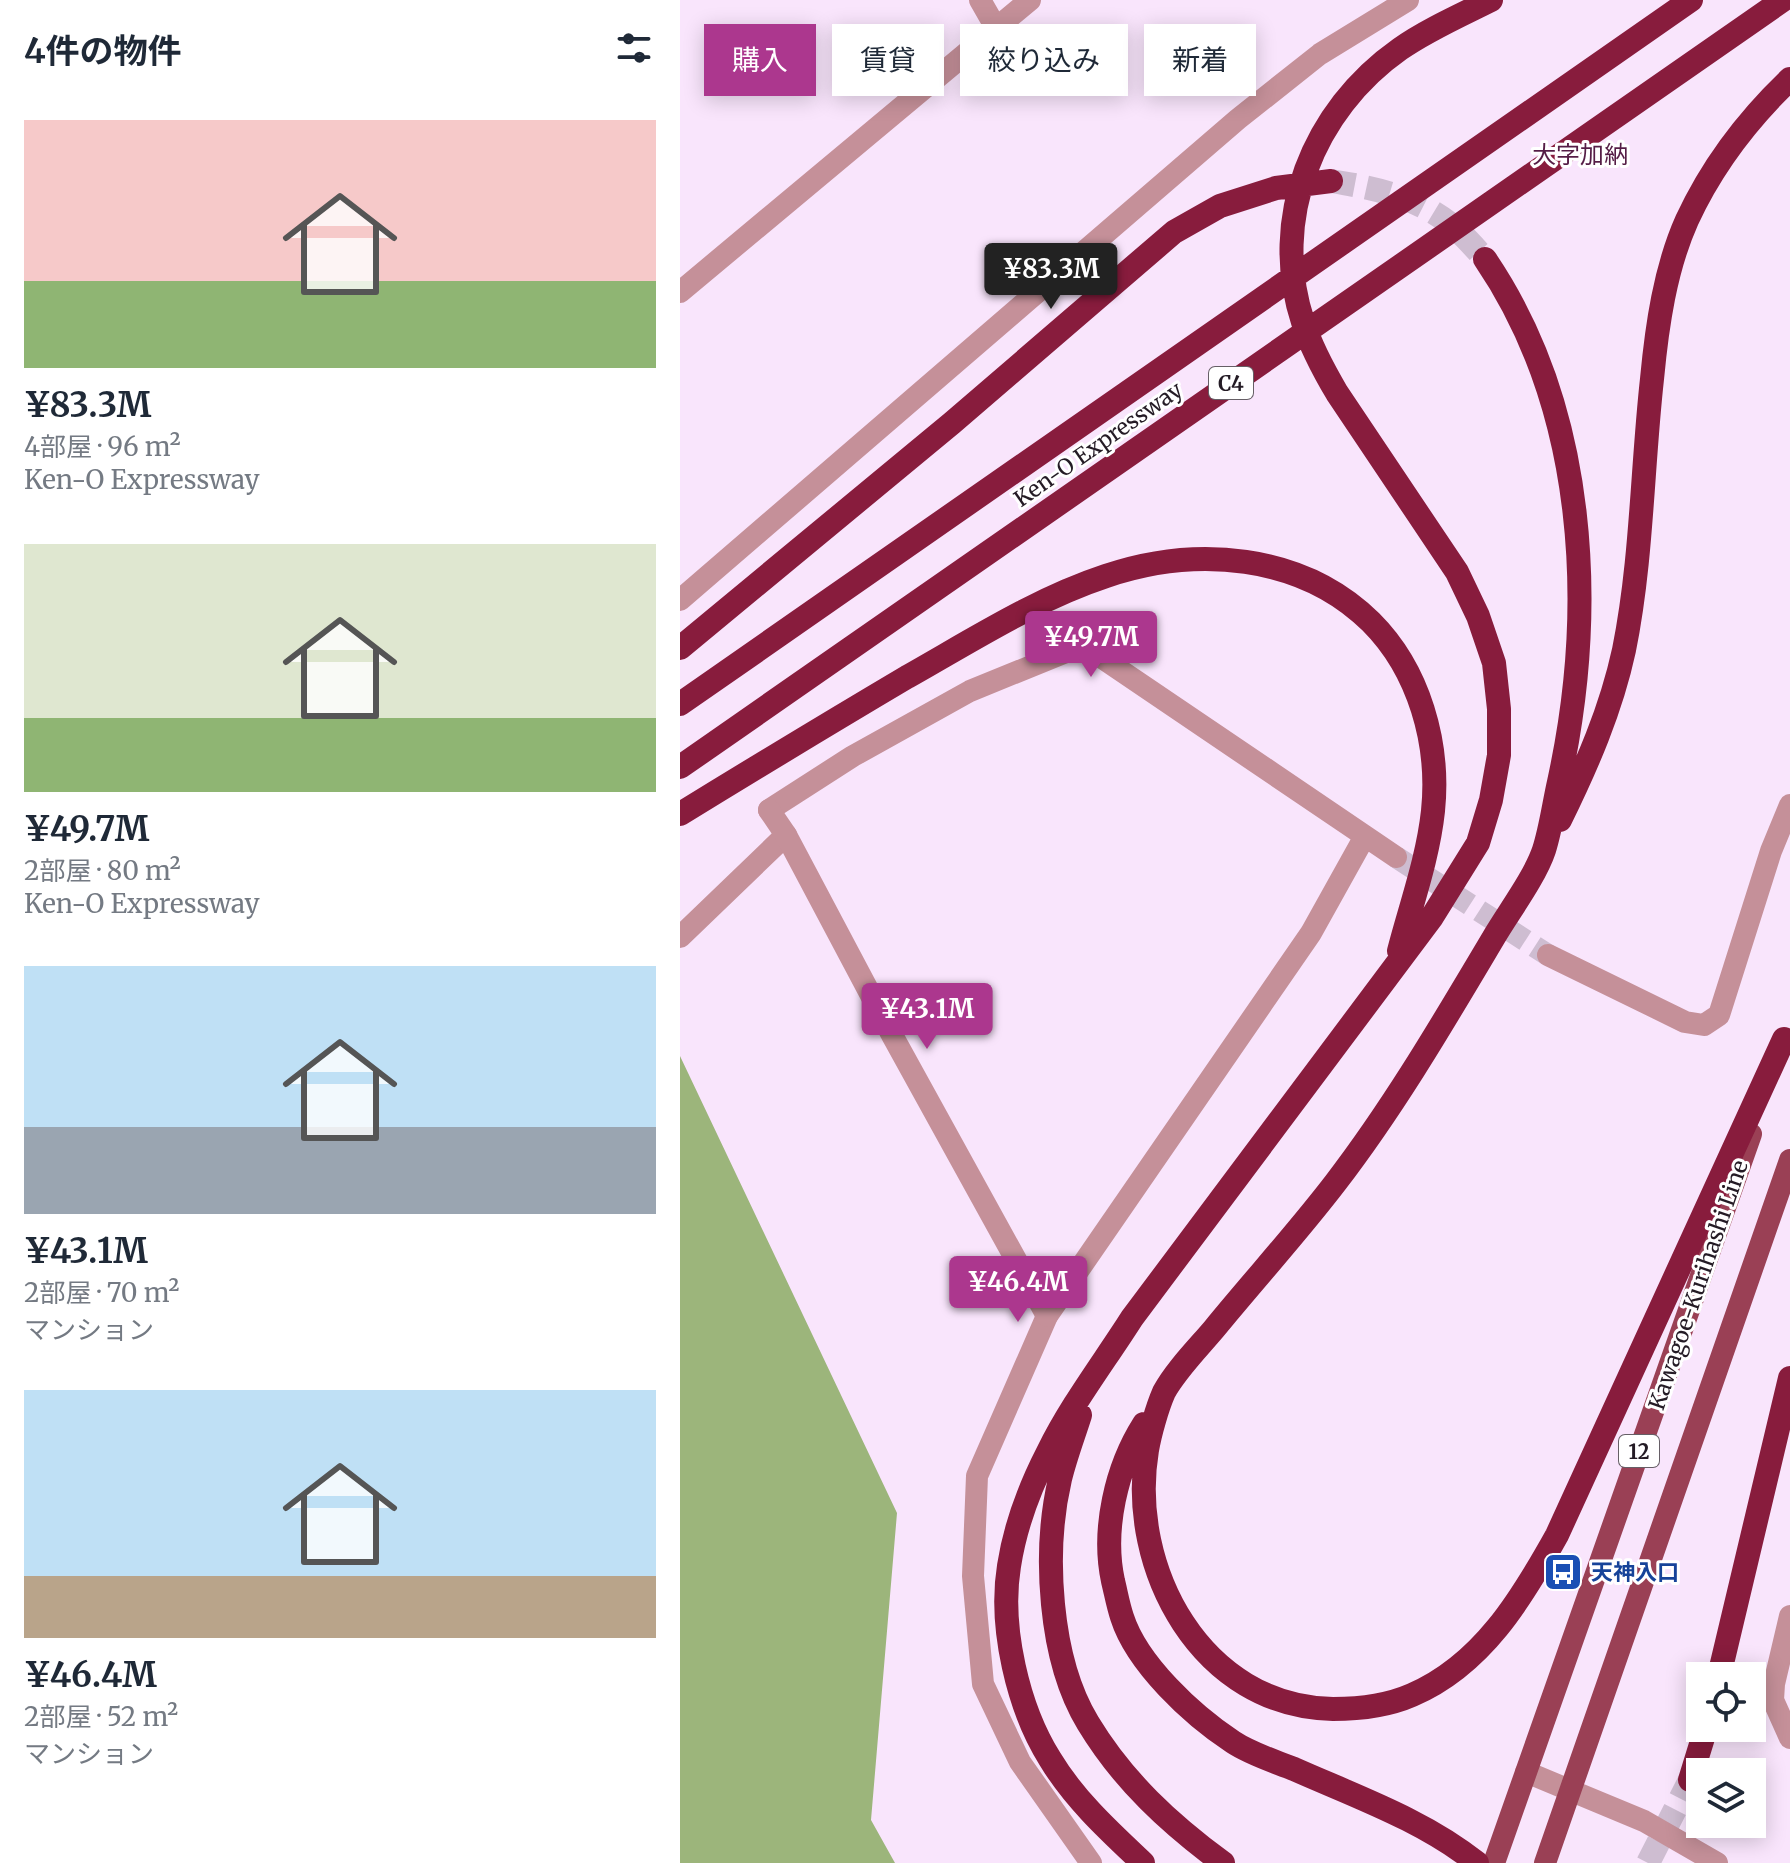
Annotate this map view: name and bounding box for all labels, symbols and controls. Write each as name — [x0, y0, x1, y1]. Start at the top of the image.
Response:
chip: 購入 — [704, 24, 816, 96]
chip: 賃貸 — [832, 24, 944, 96]
chip: 絞り込み — [960, 24, 1128, 96]
chip: 新着 — [1144, 24, 1256, 96]
icon: filters — [612, 26, 656, 70]
text: 4件の物件 — [24, 30, 182, 72]
district label: 大字加納 — [1532, 139, 1628, 170]
icon: home — [268, 172, 412, 316]
pin: ¥83.3M — [986, 243, 1116, 311]
text: ¥83.3M — [1002, 252, 1100, 285]
road number: C4 — [1209, 367, 1253, 399]
street label: Ken-O Expressway — [1008, 375, 1188, 513]
text: ¥83.3M — [24, 384, 151, 426]
text: 4部屋 · 96 m² — [24, 430, 181, 463]
text: Ken-O Expressway — [24, 463, 260, 496]
icon: home — [268, 596, 412, 740]
pin: ¥49.7M — [1026, 611, 1156, 679]
text: ¥49.7M — [1043, 620, 1139, 653]
text: ¥49.7M — [24, 808, 149, 850]
text: 2部屋 · 80 m² — [24, 854, 181, 887]
text: Ken-O Expressway — [24, 887, 260, 920]
pin: ¥43.1M — [862, 983, 992, 1051]
text: ¥43.1M — [880, 992, 974, 1025]
icon: home — [268, 1018, 412, 1162]
street label: Kawagoe-Kurihashi Line — [1642, 1156, 1754, 1414]
text: ¥43.1M — [24, 1230, 148, 1272]
pin: ¥46.4M — [953, 1256, 1083, 1324]
text: ¥46.4M — [967, 1265, 1069, 1298]
text: 2部屋 · 70 m² — [24, 1276, 179, 1309]
text: マンション — [24, 1313, 154, 1346]
road number: 12 — [1619, 1435, 1659, 1467]
icon: home — [268, 1442, 412, 1586]
bus stop icon: 天神入口 — [1542, 1551, 1584, 1593]
place label: 天神入口 — [1591, 1558, 1679, 1586]
text: ¥46.4M — [24, 1654, 157, 1696]
map controls — [1686, 1662, 1766, 1838]
button: locate — [1686, 1662, 1766, 1742]
text: 2部屋 · 52 m² — [24, 1700, 178, 1733]
text: マンション — [24, 1737, 154, 1770]
button: layers — [1686, 1758, 1766, 1838]

